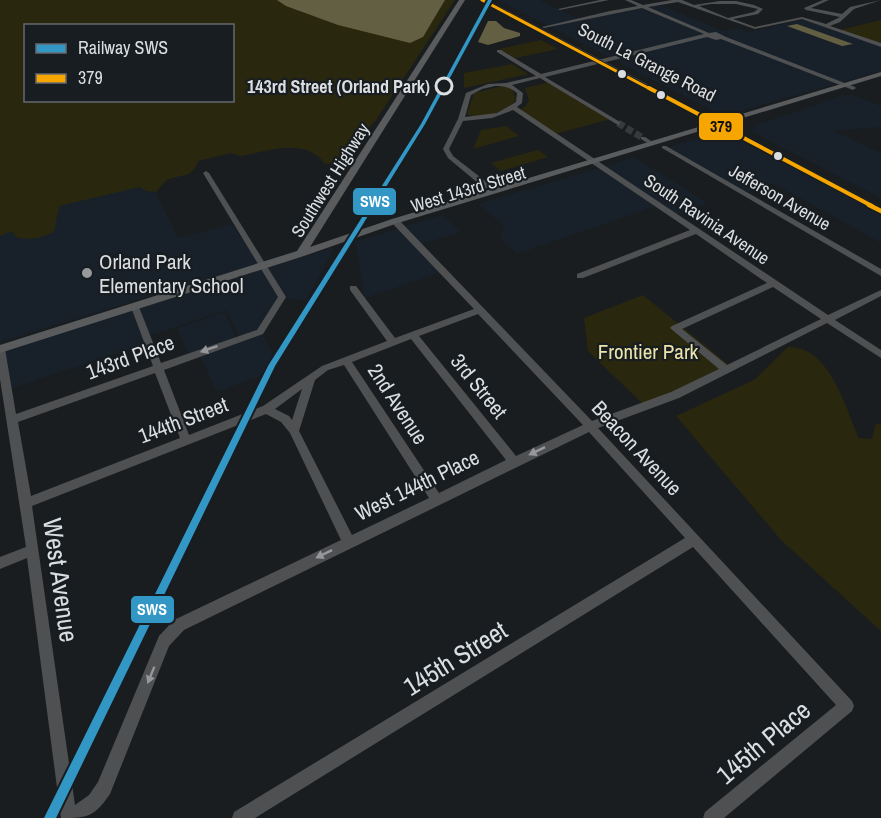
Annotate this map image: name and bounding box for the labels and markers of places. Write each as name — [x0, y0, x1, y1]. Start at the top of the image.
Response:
unlabelled marker — [616, 68, 628, 80]
place label: 143rd Street (Orland Park) — [247, 74, 430, 99]
marker: 143rd Street (Orland Park) — [435, 77, 453, 95]
unlabelled marker — [655, 89, 667, 101]
unlabelled marker — [772, 150, 784, 162]
place label: Orland Park Elementary School — [99, 247, 244, 300]
marker: Orland Park Elementary School — [80, 266, 94, 280]

